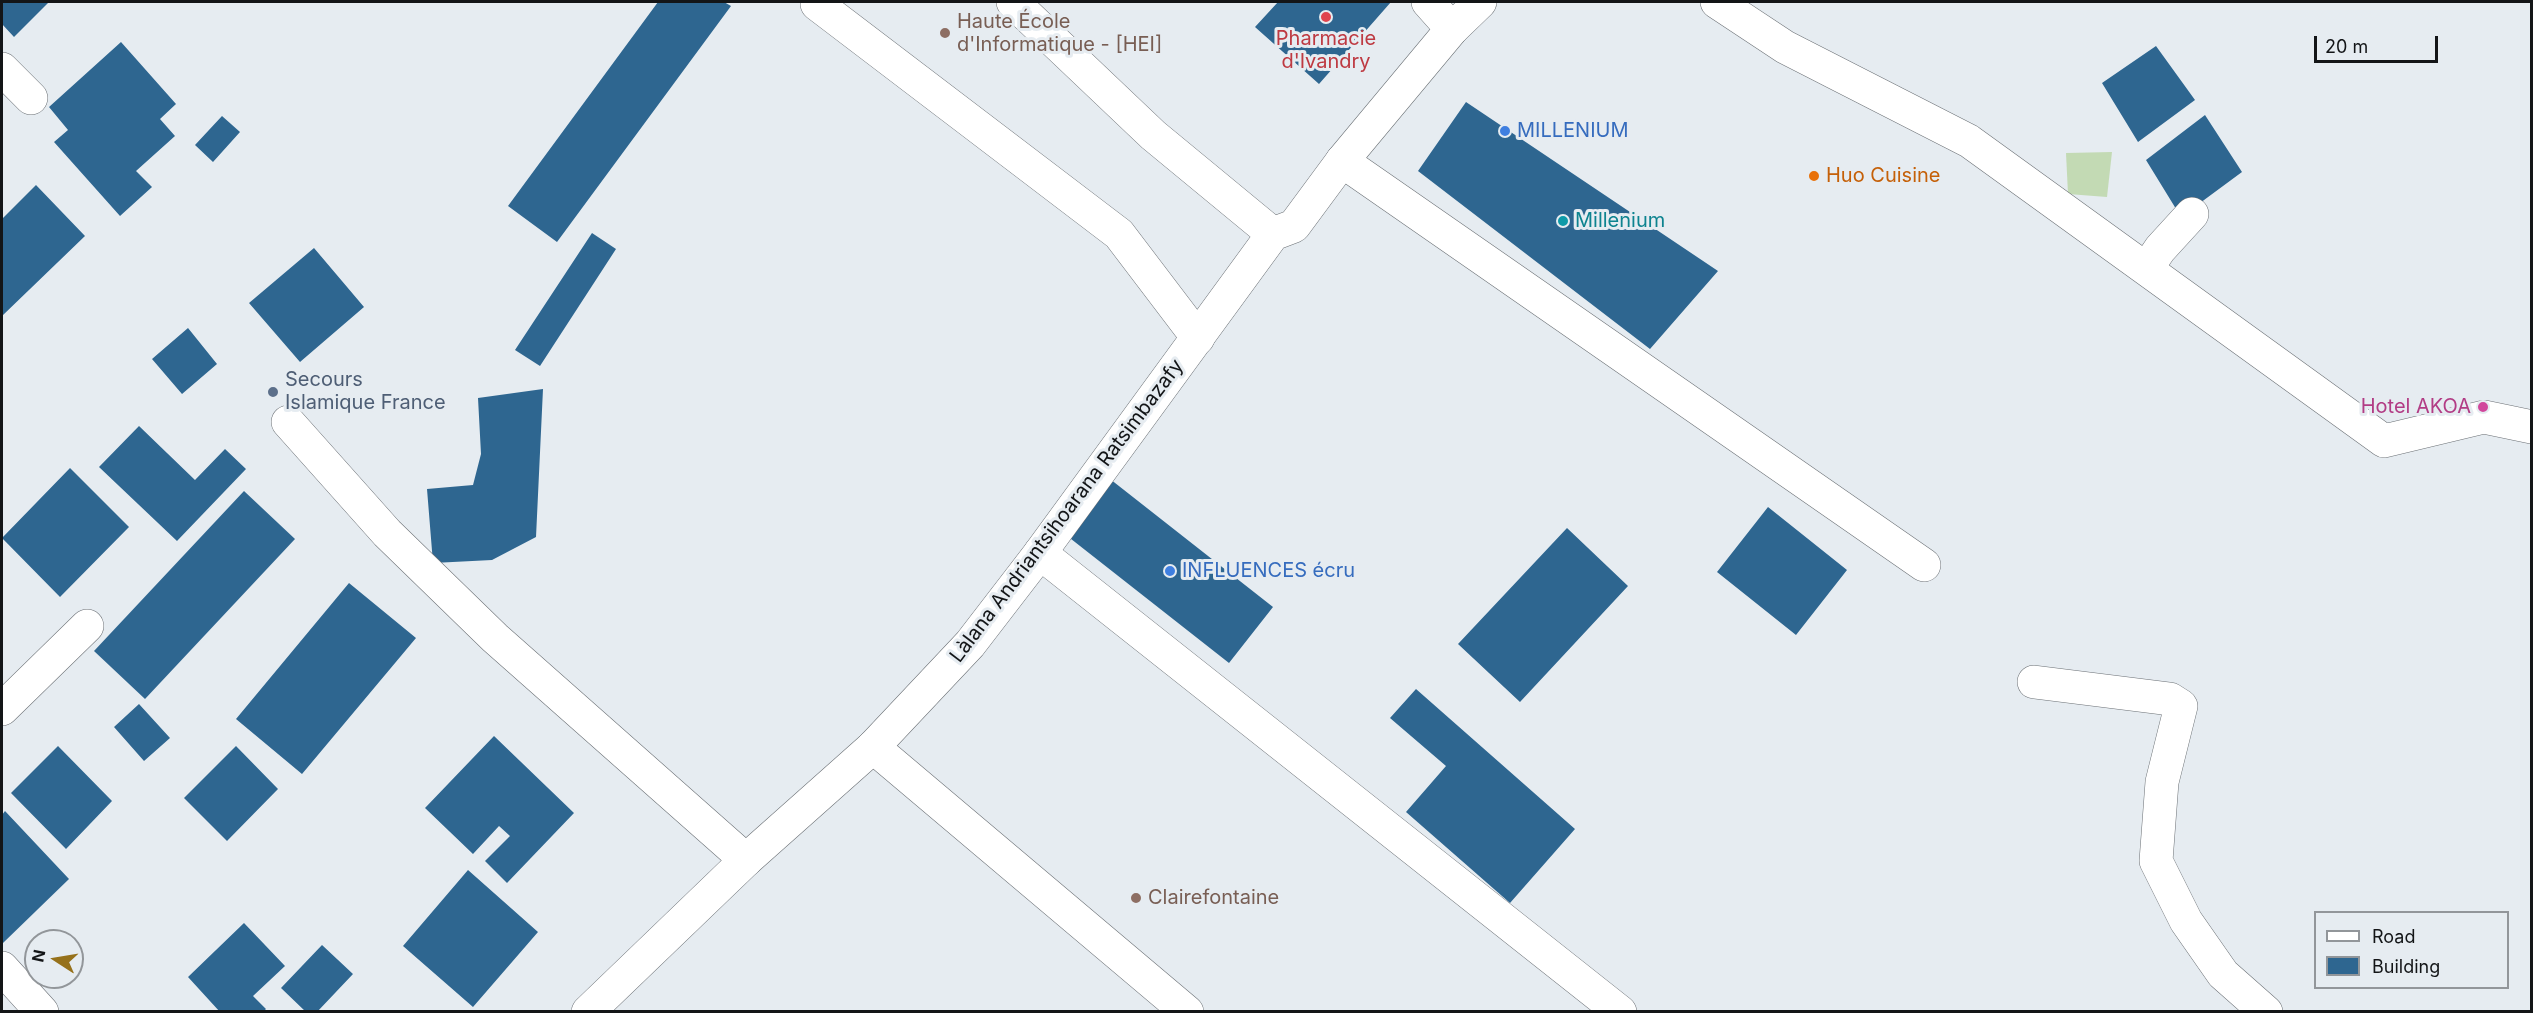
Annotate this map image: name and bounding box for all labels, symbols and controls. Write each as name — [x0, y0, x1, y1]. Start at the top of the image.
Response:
place label: Haute École d'Informatique - [HEI] — [957, 10, 1162, 57]
marker: Pharmacie d'Ivandry — [1319, 10, 1333, 24]
scale bar — [2317, 24, 2442, 62]
marker: Haute École d'Informatique - [HEI] — [938, 26, 952, 40]
place label: Pharmacie d'Ivandry — [1276, 27, 1376, 74]
text: 20 m — [2325, 36, 2368, 57]
place label: MILLENIUM — [1517, 119, 1628, 143]
marker: MILLENIUM — [1498, 124, 1512, 138]
place label: Huo Cuisine — [1826, 164, 1940, 188]
marker: Huo Cuisine — [1807, 169, 1821, 183]
place label: Millenium — [1575, 209, 1665, 233]
marker: Millenium — [1556, 214, 1570, 228]
street label: Làlana Andriantsihoarana Ratsimbazafy — [945, 355, 1189, 667]
place label: Secours Islamique France — [285, 368, 446, 415]
marker: Secours Islamique France — [266, 385, 280, 399]
place label: Hotel AKOA — [2361, 395, 2471, 419]
marker: Hotel AKOA — [2476, 400, 2490, 414]
place label: INFLUENCES écru — [1182, 559, 1355, 583]
marker: INFLUENCES écru — [1163, 564, 1177, 578]
place label: Clairefontaine — [1148, 886, 1279, 910]
marker: Clairefontaine — [1129, 891, 1143, 905]
legend — [2314, 911, 2509, 989]
text: Road — [2372, 926, 2415, 947]
north arrow — [24, 929, 84, 989]
text: N — [27, 948, 49, 964]
text: Building — [2372, 956, 2440, 977]

